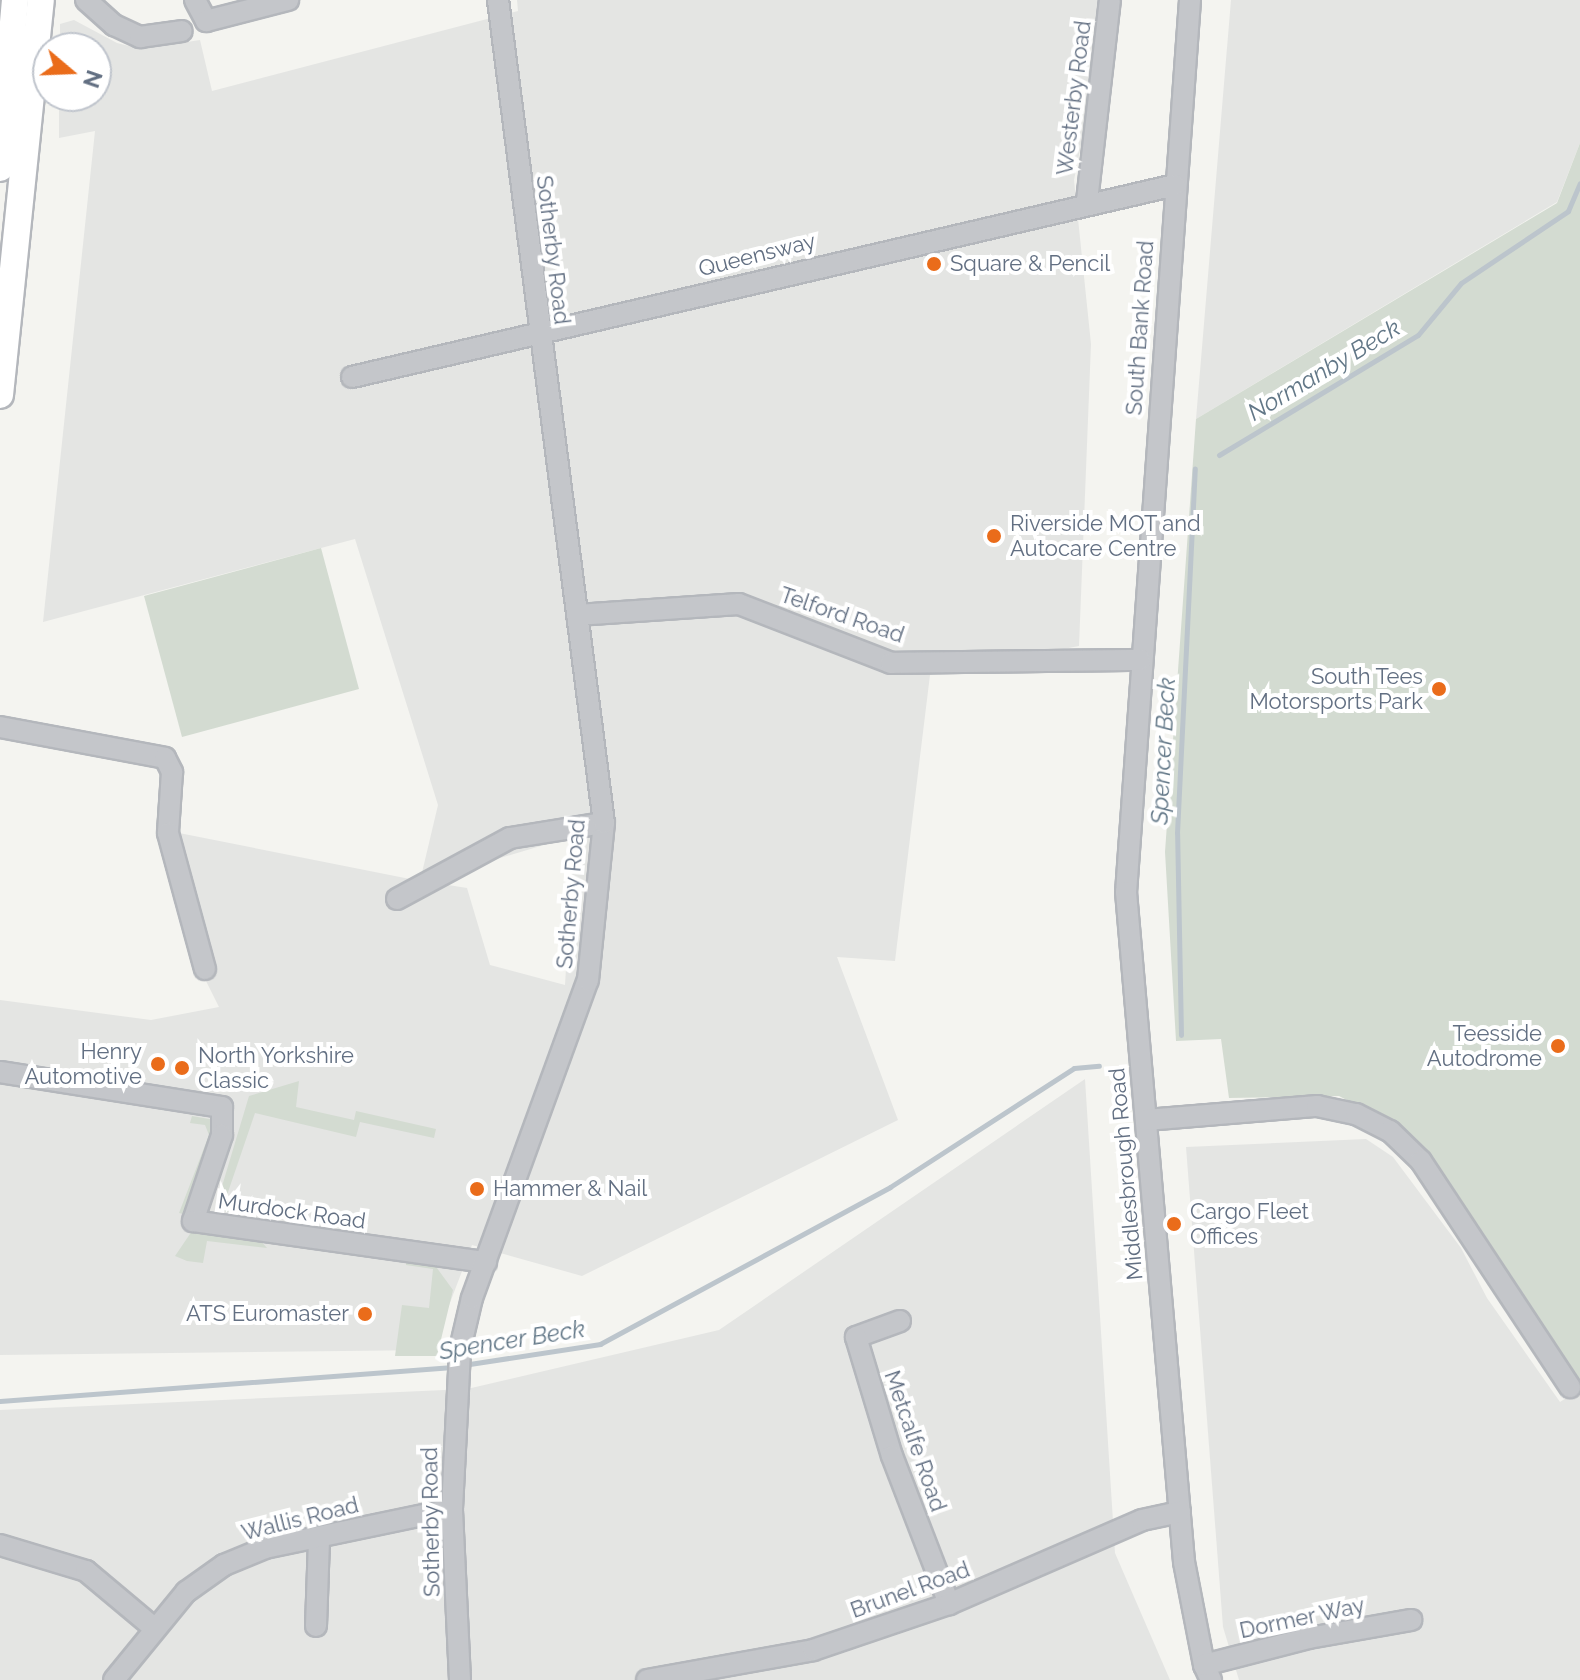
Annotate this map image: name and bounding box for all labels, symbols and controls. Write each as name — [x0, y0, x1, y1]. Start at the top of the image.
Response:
street label: Westerby Road — [1051, 19, 1097, 177]
north arrow — [32, 32, 112, 112]
text: N — [78, 67, 108, 91]
street label: Sotherby Road — [531, 174, 575, 326]
street label: Queensway — [696, 228, 818, 282]
street label: South Bank Road — [1121, 240, 1159, 416]
place label: Square & Pencil — [950, 251, 1110, 277]
marker: Square & Pencil — [925, 255, 943, 273]
water label: Normanby Beck — [1242, 313, 1406, 427]
place label: Riverside MOT and Autocare Centre — [1010, 510, 1201, 562]
marker: Riverside MOT and Autocare Centre — [985, 527, 1003, 545]
street label: Telford Road — [777, 581, 907, 649]
place label: South Tees Motorsports Park — [1249, 663, 1423, 714]
water label: Spencer Beck — [1145, 676, 1181, 826]
marker: South Tees Motorsports Park — [1430, 680, 1448, 698]
street label: Sotherby Road — [551, 818, 591, 970]
place label: Teesside Autodrome — [1427, 1020, 1542, 1072]
marker: Teesside Autodrome — [1549, 1037, 1567, 1055]
place label: Henry Automotive — [24, 1038, 142, 1090]
place label: North Yorkshire Classic — [198, 1042, 355, 1094]
marker: Henry Automotive — [149, 1055, 167, 1073]
marker: North Yorkshire Classic — [173, 1059, 191, 1077]
street label: Middlesbrough Road — [1104, 1067, 1148, 1281]
place label: Hammer & Nail — [493, 1176, 648, 1202]
marker: Hammer & Nail — [468, 1180, 486, 1198]
street label: Murdock Road — [217, 1188, 367, 1234]
place label: Cargo Fleet Offices — [1190, 1198, 1309, 1250]
marker: Cargo Fleet Offices — [1165, 1215, 1183, 1233]
place label: ATS Euromaster — [186, 1301, 349, 1327]
marker: ATS Euromaster — [356, 1305, 374, 1323]
water label: Spencer Beck — [437, 1314, 587, 1366]
street label: Metcalfe Road — [879, 1367, 951, 1515]
street label: Sotherby Road — [416, 1446, 446, 1598]
street label: Wallis Road — [239, 1492, 361, 1546]
street label: Brunel Road — [846, 1556, 974, 1624]
street label: Dormer Way — [1236, 1592, 1368, 1644]

